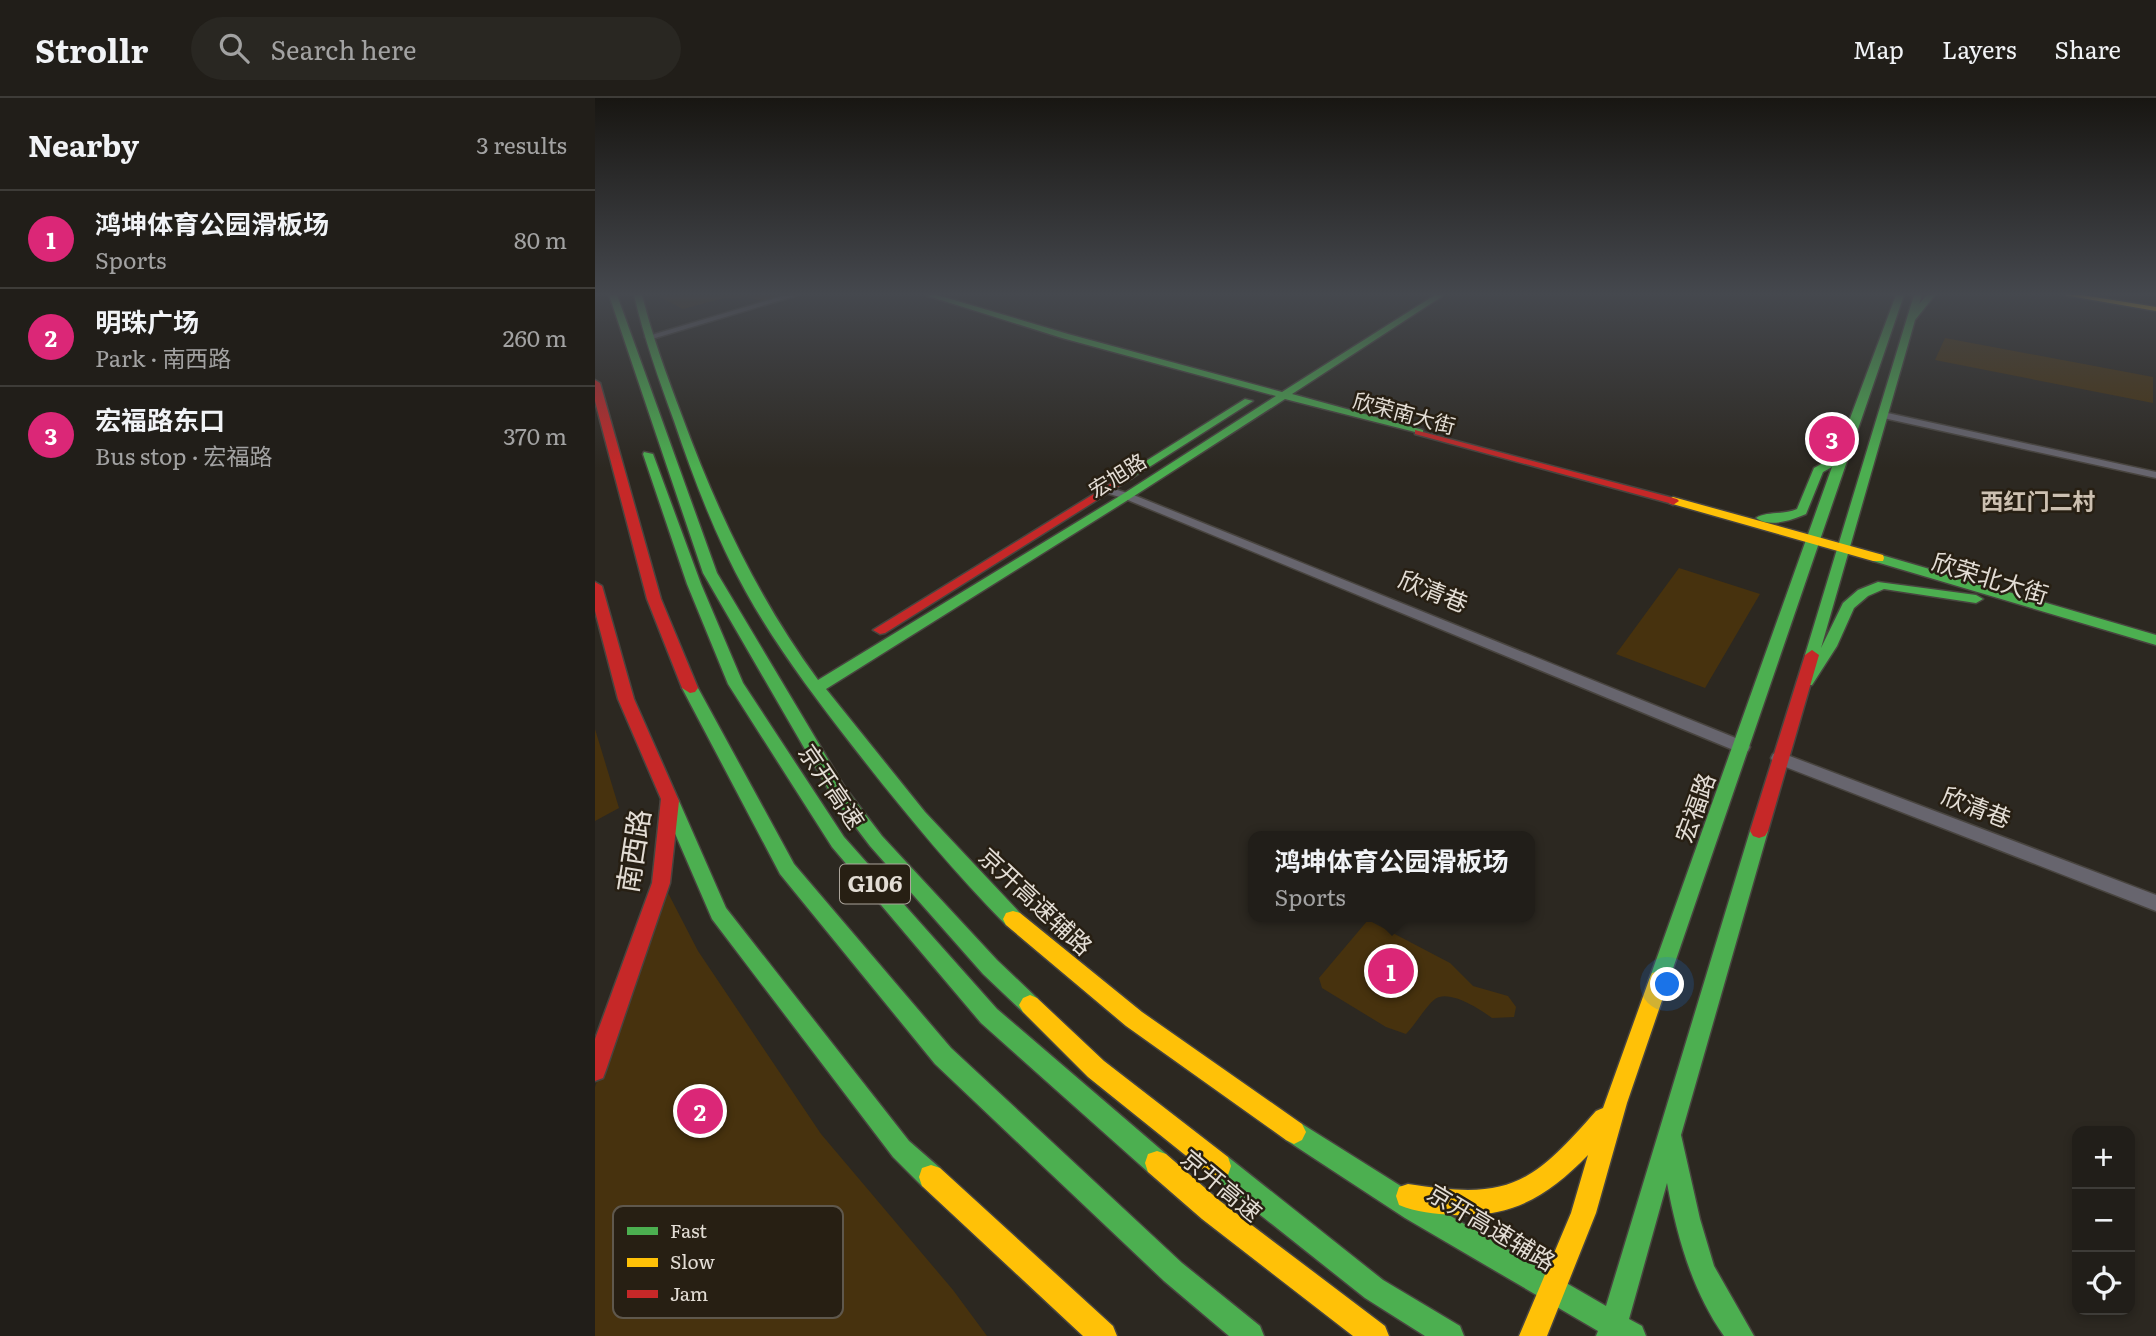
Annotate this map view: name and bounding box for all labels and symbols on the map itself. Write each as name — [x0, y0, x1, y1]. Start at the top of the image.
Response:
street label: 欣荣南大街 — [1350, 383, 1459, 440]
pin: 3 — [1809, 413, 1855, 465]
street label: 宏旭路 — [1082, 444, 1152, 504]
district label: 西红门二村 — [1981, 483, 2096, 517]
street label: 欣荣北大街 — [1928, 542, 2053, 611]
street label: 欣清巷 — [1394, 560, 1474, 619]
street label: 京开高速 — [792, 736, 874, 835]
street label: 宏福路 — [1665, 767, 1722, 847]
street label: 欣清巷 — [1937, 776, 2017, 835]
street label: 南西路 — [605, 806, 659, 895]
street label: 京开高速辅路 — [972, 838, 1101, 962]
road number: G106 — [840, 864, 910, 904]
pin: 1 — [1368, 945, 1414, 997]
your location — [1650, 967, 1684, 1001]
pin: 2 — [677, 1085, 723, 1137]
street label: 京开高速 — [1175, 1140, 1271, 1228]
street label: 京开高速辅路 — [1422, 1174, 1563, 1278]
legend — [613, 1206, 843, 1318]
text: Fast — [670, 1216, 707, 1244]
text: Slow — [670, 1247, 715, 1275]
text: Jam — [670, 1279, 708, 1307]

